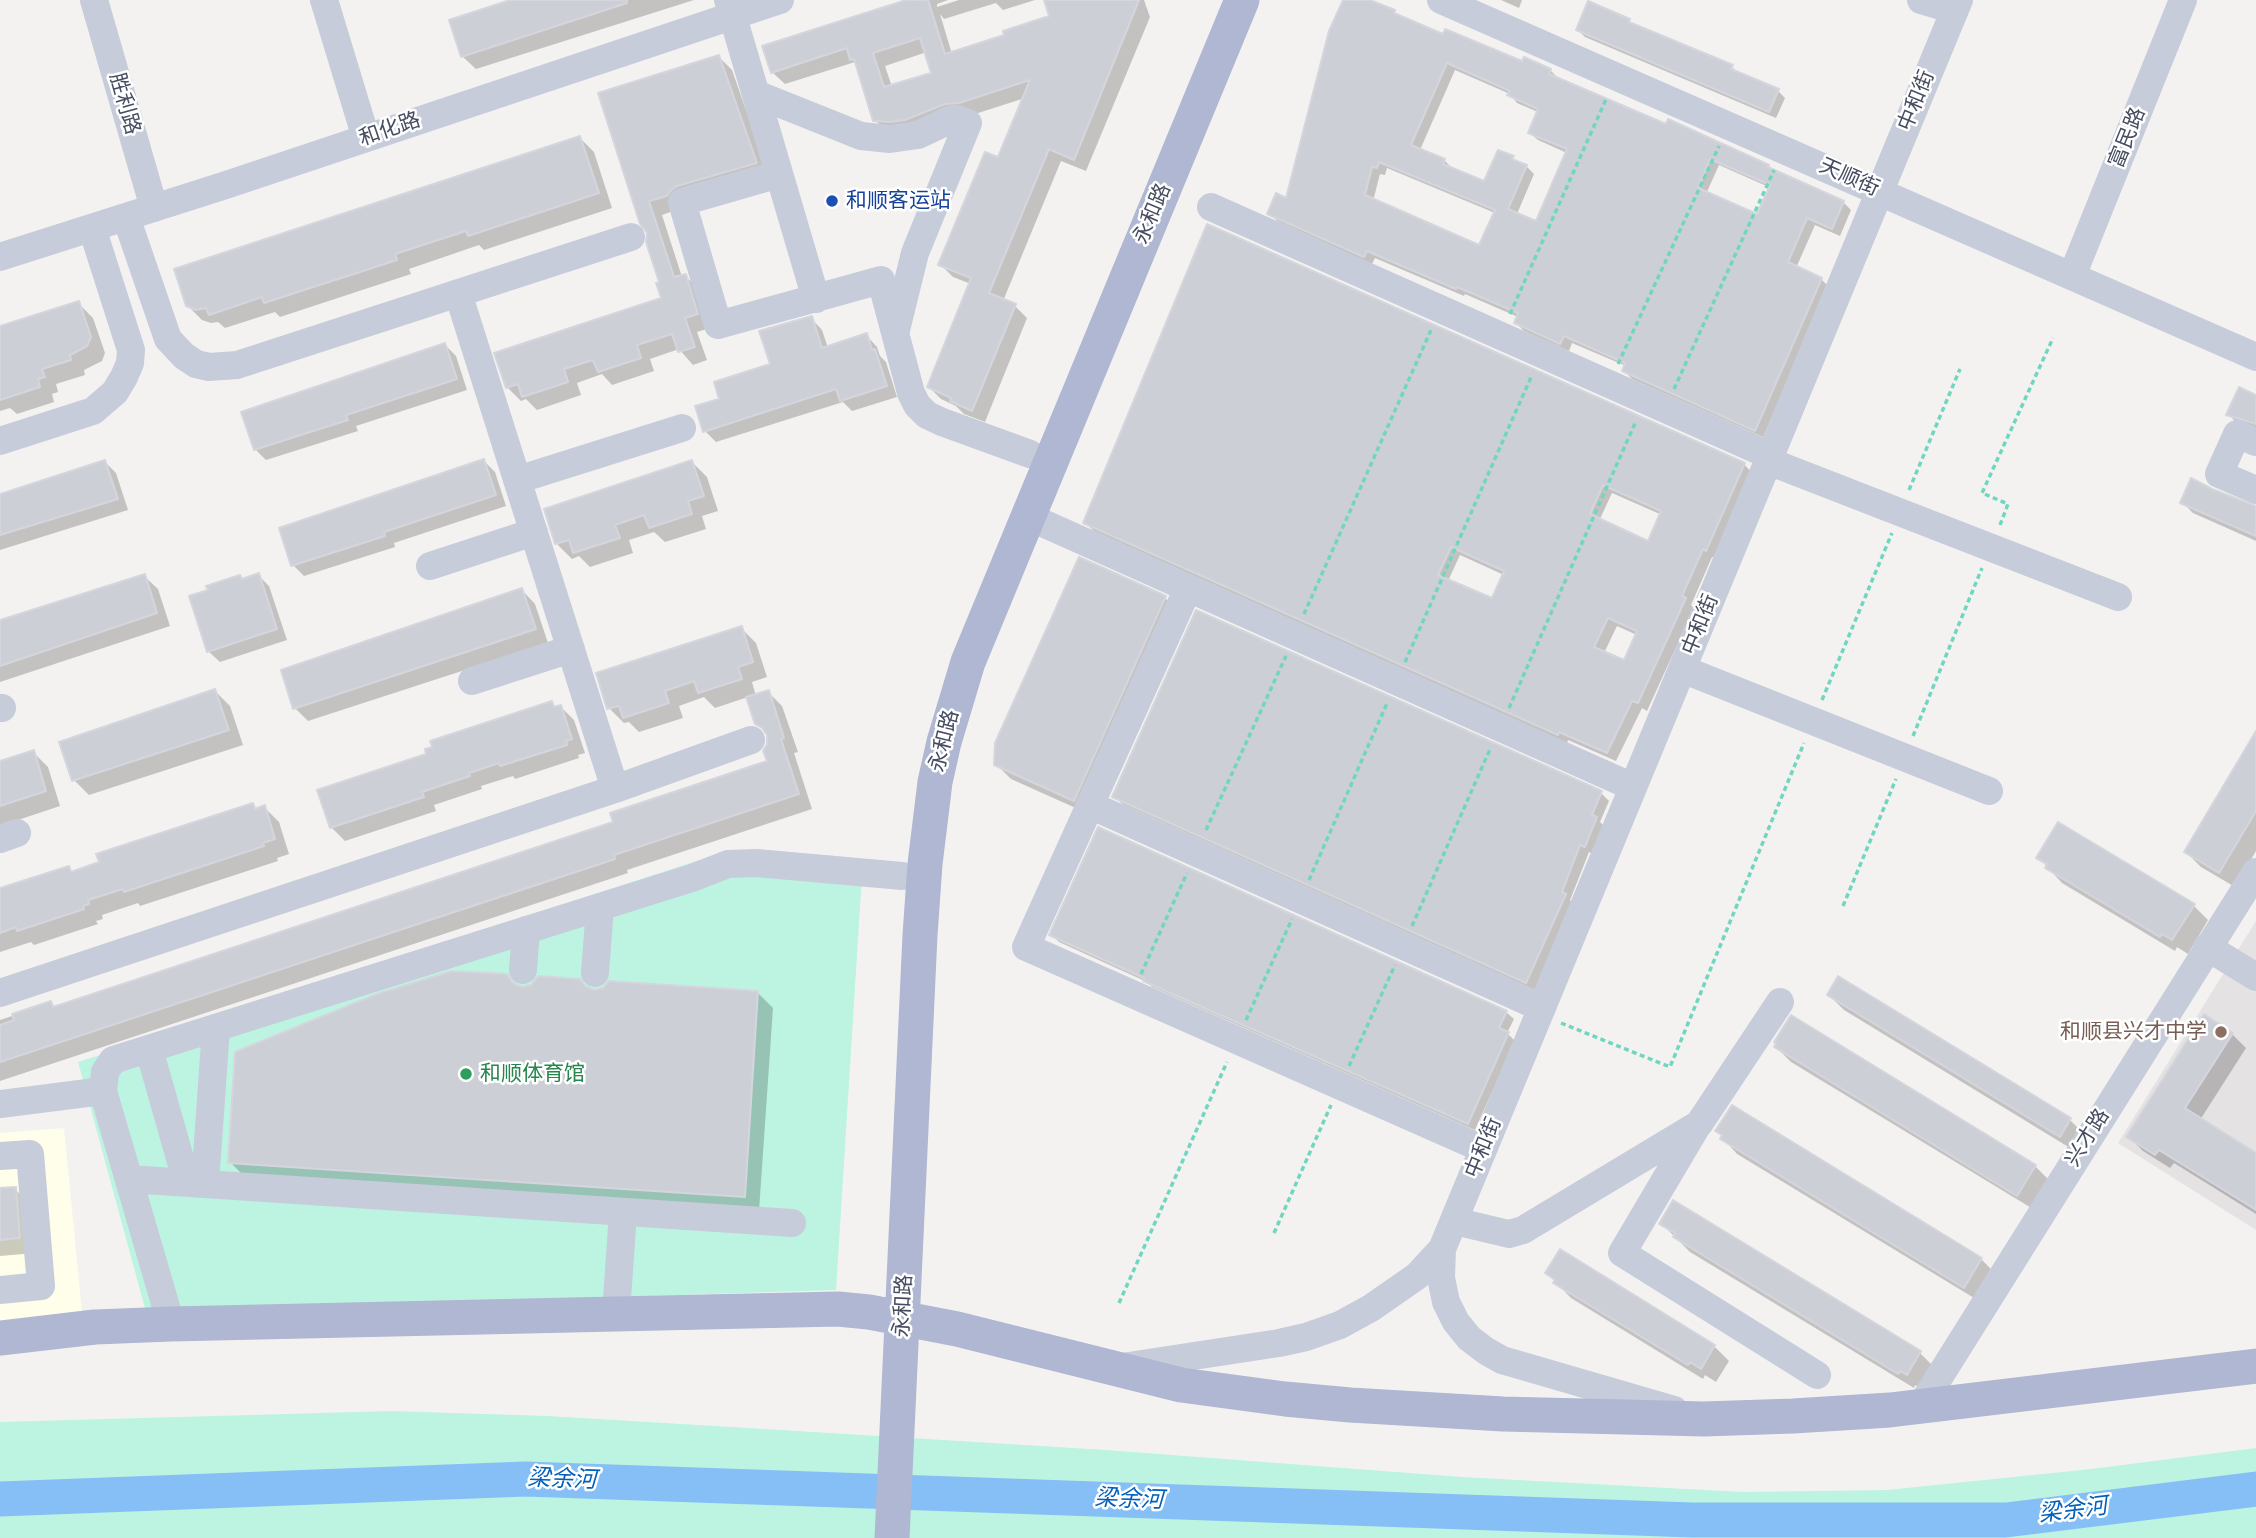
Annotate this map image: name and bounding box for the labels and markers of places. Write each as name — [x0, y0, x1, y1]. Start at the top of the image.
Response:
place label: 和顺客运站 — [846, 188, 951, 214]
marker: 和顺客运站 — [824, 193, 840, 209]
place label: 和顺县兴才中学 — [2060, 1019, 2207, 1045]
marker: 和顺县兴才中学 — [2213, 1024, 2229, 1040]
place label: 和顺体育馆 — [480, 1061, 585, 1087]
marker: 和顺体育馆 — [458, 1066, 474, 1082]

